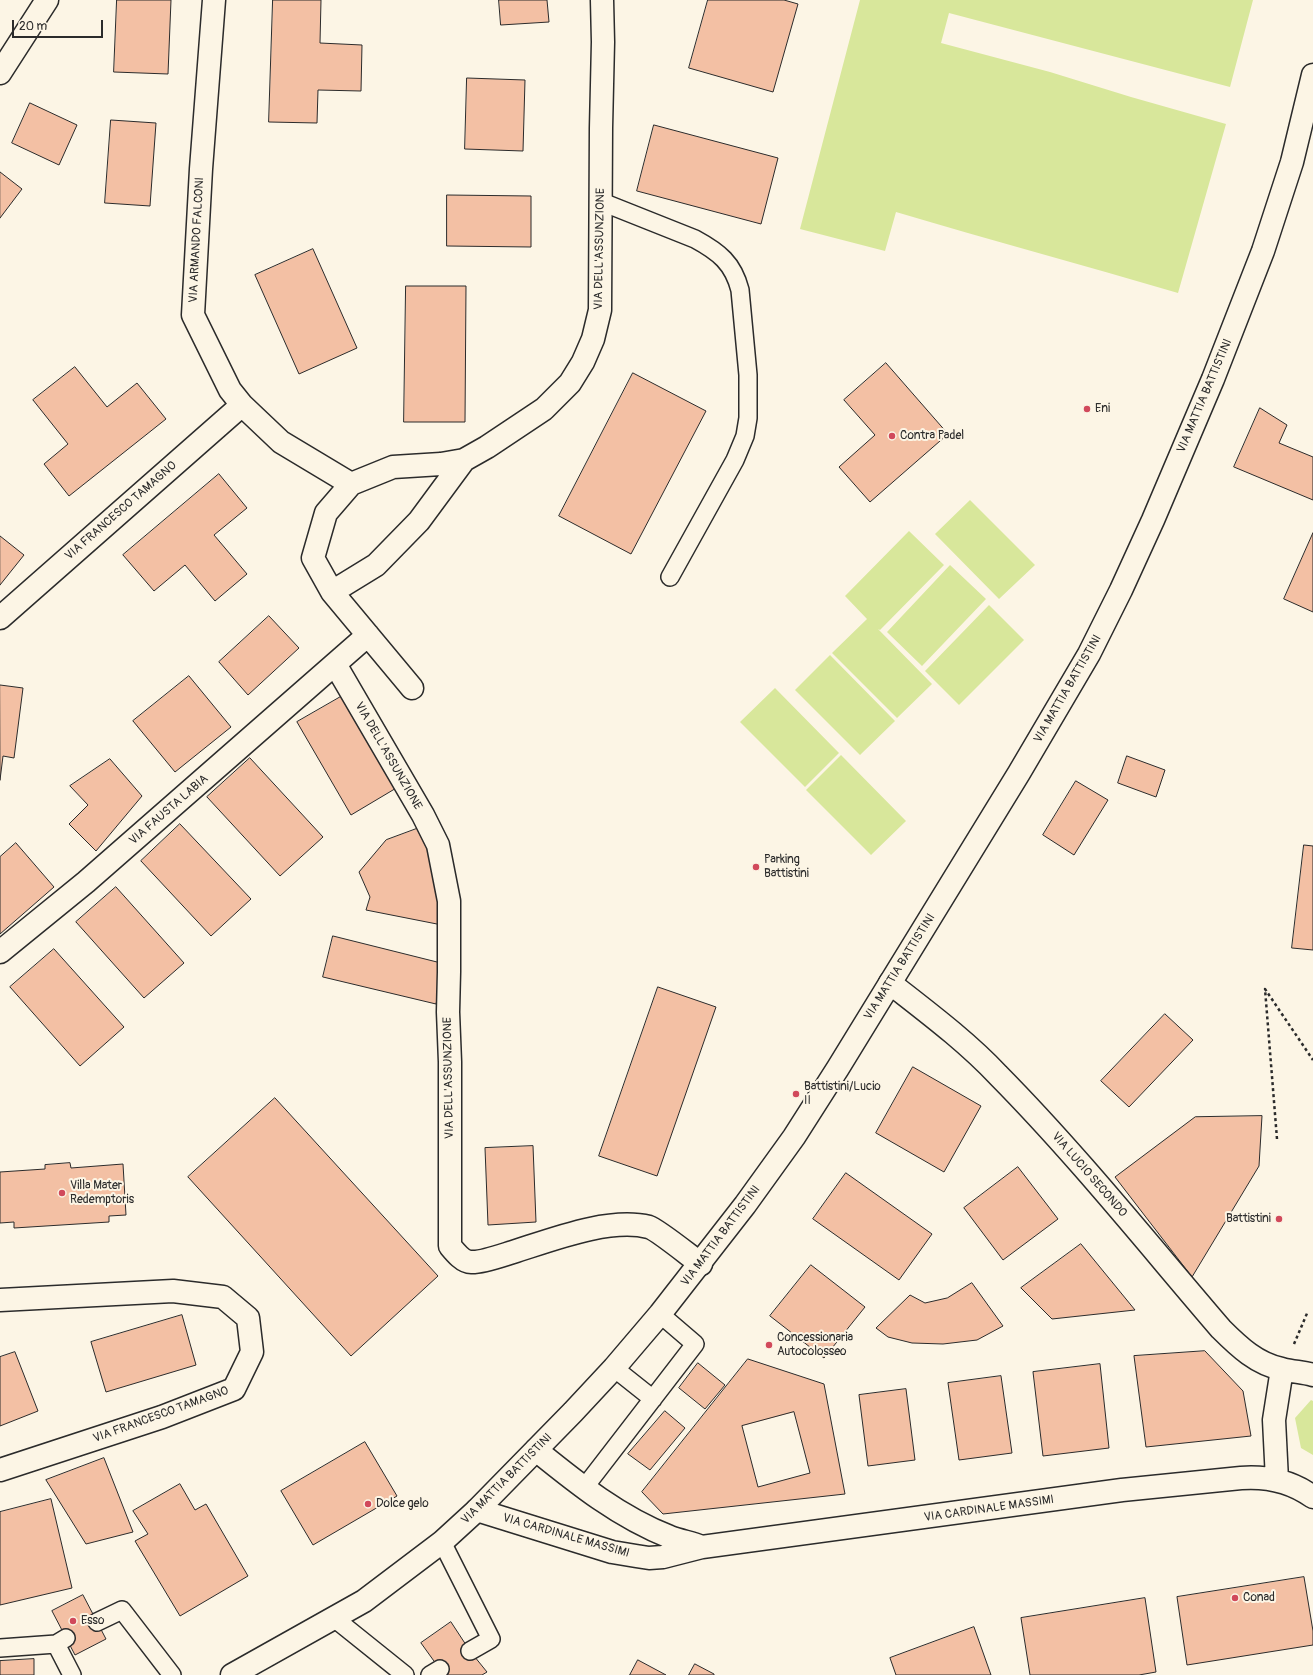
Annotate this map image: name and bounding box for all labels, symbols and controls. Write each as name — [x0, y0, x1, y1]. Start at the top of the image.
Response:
scale bar — [14, 12, 105, 38]
text: 20 m — [19, 19, 47, 34]
street label: VIA ARMANDO FALCONI — [187, 177, 207, 303]
street label: VIA DELL'ASSUNZIONE — [592, 188, 608, 310]
street label: VIA MATTIA BATTISTINI — [1174, 337, 1236, 455]
place label: Eni — [1095, 402, 1110, 416]
marker: Eni — [1082, 404, 1092, 414]
place label: Contra Padel — [900, 429, 964, 443]
marker: Contra Padel — [887, 431, 897, 441]
street label: VIA FRANCESCO TAMAGNO — [62, 459, 180, 563]
street label: VIA MATTIA BATTISTINI — [1031, 632, 1105, 746]
street label: VIA DELL'ASSUNZIONE — [351, 700, 425, 812]
street label: VIA FAUSTA LABIA — [127, 772, 211, 848]
place label: Parking Battistini — [764, 853, 809, 881]
marker: Parking Battistini — [751, 862, 761, 872]
street label: VIA MATTIA BATTISTINI — [861, 911, 939, 1023]
street label: VIA DELL'ASSUNZIONE — [441, 1017, 457, 1139]
place label: Battistini/Lucio II — [804, 1080, 881, 1108]
marker: Battistini/Lucio II — [791, 1089, 801, 1099]
street label: VIA LUCIO SECONDO — [1048, 1130, 1130, 1220]
place label: Villa Mater Redemptoris — [70, 1179, 134, 1207]
street label: VIA MATTIA BATTISTINI — [678, 1183, 764, 1289]
marker: Villa Mater Redemptoris — [57, 1188, 67, 1198]
place label: Battistini — [1226, 1212, 1271, 1226]
marker: Battistini — [1274, 1214, 1284, 1224]
place label: Concessionaria Autocolosseo — [777, 1331, 853, 1359]
marker: Concessionaria Autocolosseo — [764, 1340, 774, 1350]
street label: VIA FRANCESCO TAMAGNO — [91, 1384, 231, 1446]
street label: VIA MATTIA BATTISTINI — [459, 1431, 555, 1527]
street label: VIA CARDINALE MASSIMI — [923, 1493, 1055, 1525]
place label: Dolce gelo — [376, 1497, 429, 1511]
marker: Dolce gelo — [363, 1499, 373, 1509]
street label: VIA CARDINALE MASSIMI — [501, 1511, 631, 1561]
place label: Conad — [1243, 1591, 1275, 1605]
marker: Conad — [1230, 1593, 1240, 1603]
place label: Esso — [81, 1614, 104, 1628]
marker: Esso — [68, 1616, 78, 1626]

